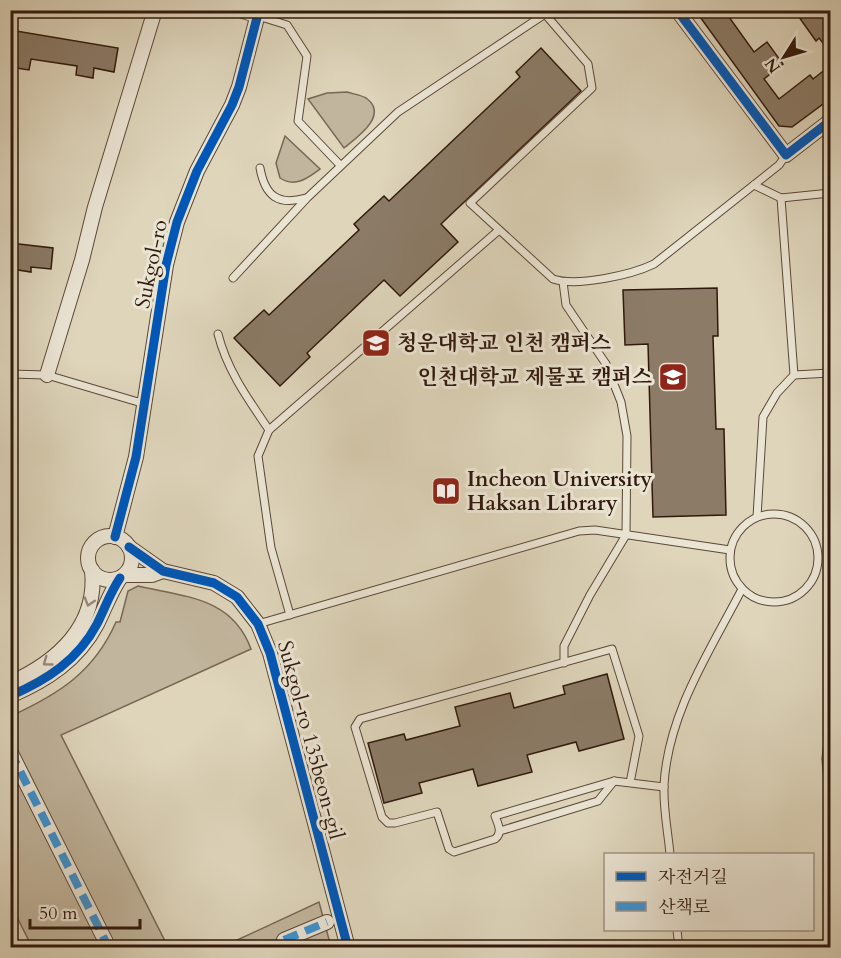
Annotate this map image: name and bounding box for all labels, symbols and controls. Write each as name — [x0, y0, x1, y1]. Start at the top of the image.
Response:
north arrow — [754, 27, 814, 87]
text: N — [760, 53, 786, 78]
street label: Sukgol-ro — [128, 217, 175, 311]
school or university icon: 청운대학교 인천 캠퍼스 — [360, 327, 392, 359]
place label: 청운대학교 인천 캠퍼스 — [397, 329, 611, 358]
school or university icon: 인천대학교 제물포 캠퍼스 — [657, 361, 689, 393]
place label: 인천대학교 제물포 캠퍼스 — [418, 363, 652, 392]
place label: Incheon University Haksan Library — [467, 465, 652, 518]
library icon: Incheon University Haksan Library — [430, 475, 462, 507]
one-way arrow — [84, 596, 96, 607]
street label: Sukgol-ro 135beon-gil — [270, 638, 351, 843]
one-way arrow — [43, 655, 54, 666]
legend — [604, 853, 814, 931]
text: 자전거길 — [658, 865, 728, 890]
scale bar — [30, 892, 140, 930]
text: 산책로 — [658, 895, 710, 920]
text: 50 m — [39, 901, 78, 926]

